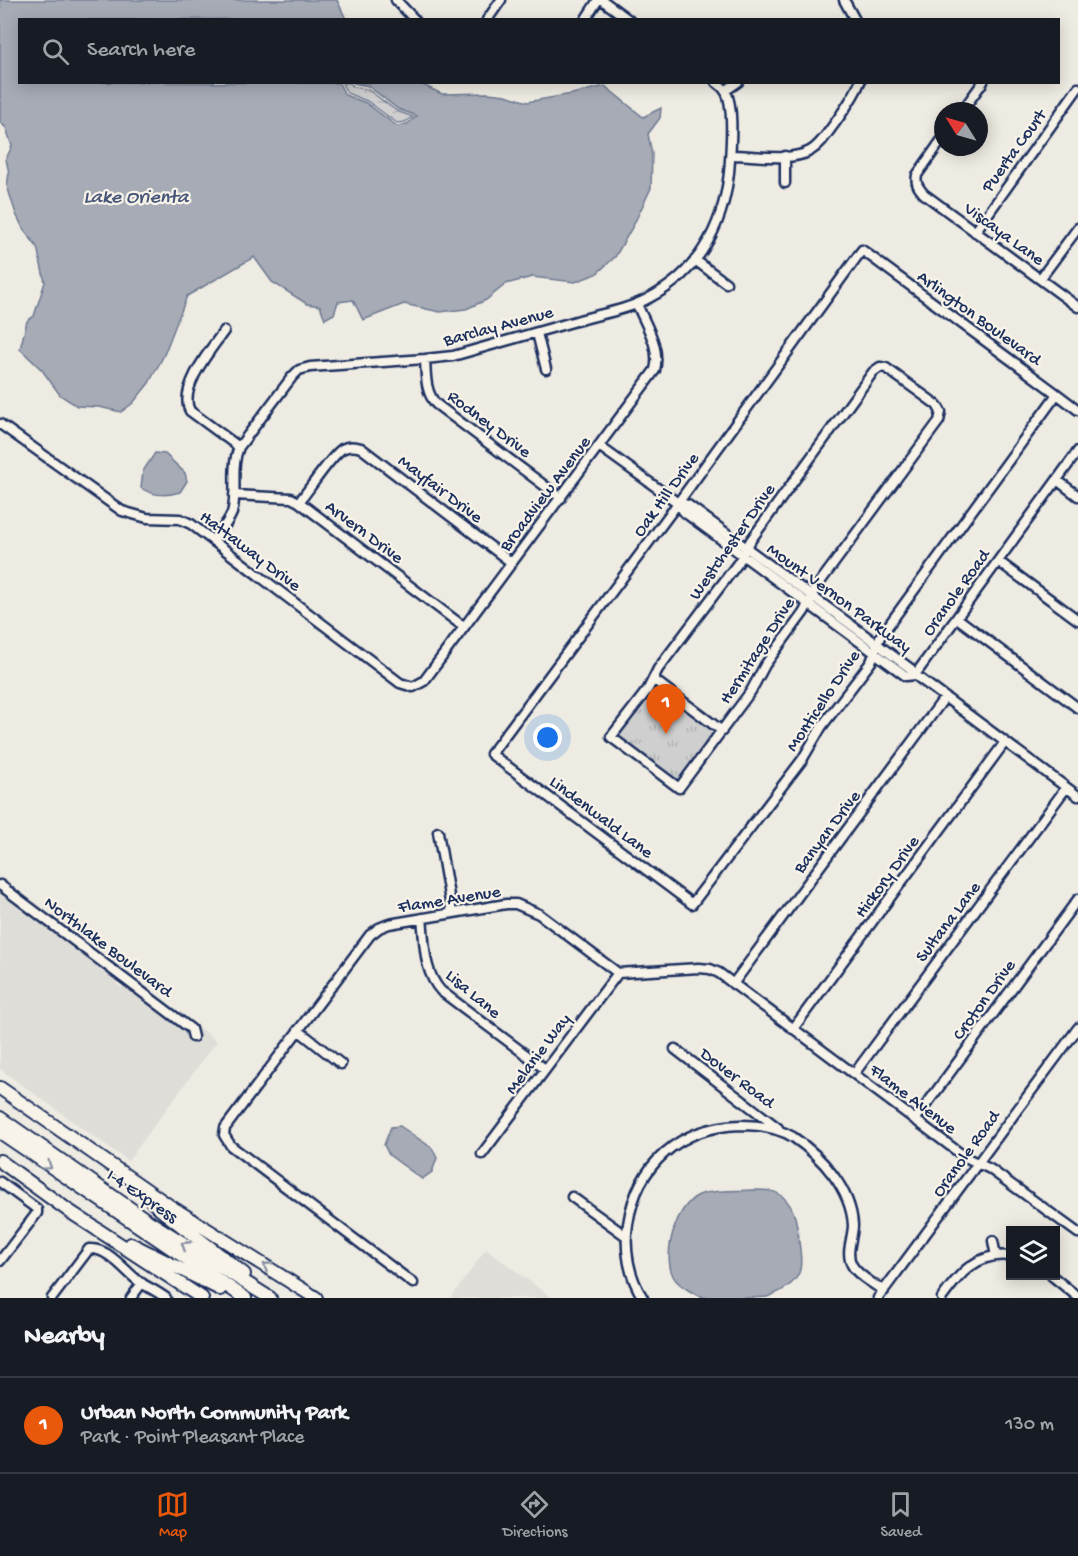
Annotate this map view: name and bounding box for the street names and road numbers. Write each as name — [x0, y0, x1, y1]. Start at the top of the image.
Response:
street label: Puerta Court — [977, 105, 1053, 198]
street label: Viscaya Lane — [958, 198, 1048, 272]
street label: Arlington Boulevard — [912, 267, 1046, 372]
street label: Barclay Avenue — [440, 302, 557, 352]
street label: Rodney Drive — [442, 387, 535, 464]
street label: Broadview Avenue — [495, 432, 597, 557]
street label: Oak Hill Drive — [630, 449, 705, 542]
street label: Mayfair Drive — [393, 451, 487, 529]
street label: Westchester Drive — [685, 480, 781, 604]
street label: Arvern Drive — [320, 497, 407, 570]
street label: Hattaway Drive — [195, 507, 305, 597]
street label: Mount Vernon Parkway — [762, 539, 915, 659]
street label: Oranole Road — [919, 545, 996, 641]
street label: Hermitage Drive — [716, 593, 801, 709]
street label: Monticello Drive — [782, 646, 866, 756]
street label: Lindenwald Lane — [544, 772, 657, 864]
street label: Banyan Drive — [789, 786, 866, 879]
street label: Hickory Drive — [851, 832, 925, 923]
street label: Sultana Lane — [912, 878, 986, 967]
street label: Flame Avenue — [396, 882, 503, 919]
street label: Northlake Boulevard — [39, 893, 177, 1004]
street label: Croton Drive — [949, 956, 1022, 1045]
street label: Lisa Lane — [440, 966, 505, 1025]
street label: Melanie Way — [502, 1010, 576, 1099]
street label: Dover Road — [694, 1043, 779, 1115]
street label: Flame Avenue — [864, 1060, 961, 1140]
street label: Oranole Road — [929, 1106, 1006, 1202]
street label: I-4 Express — [102, 1166, 182, 1229]

